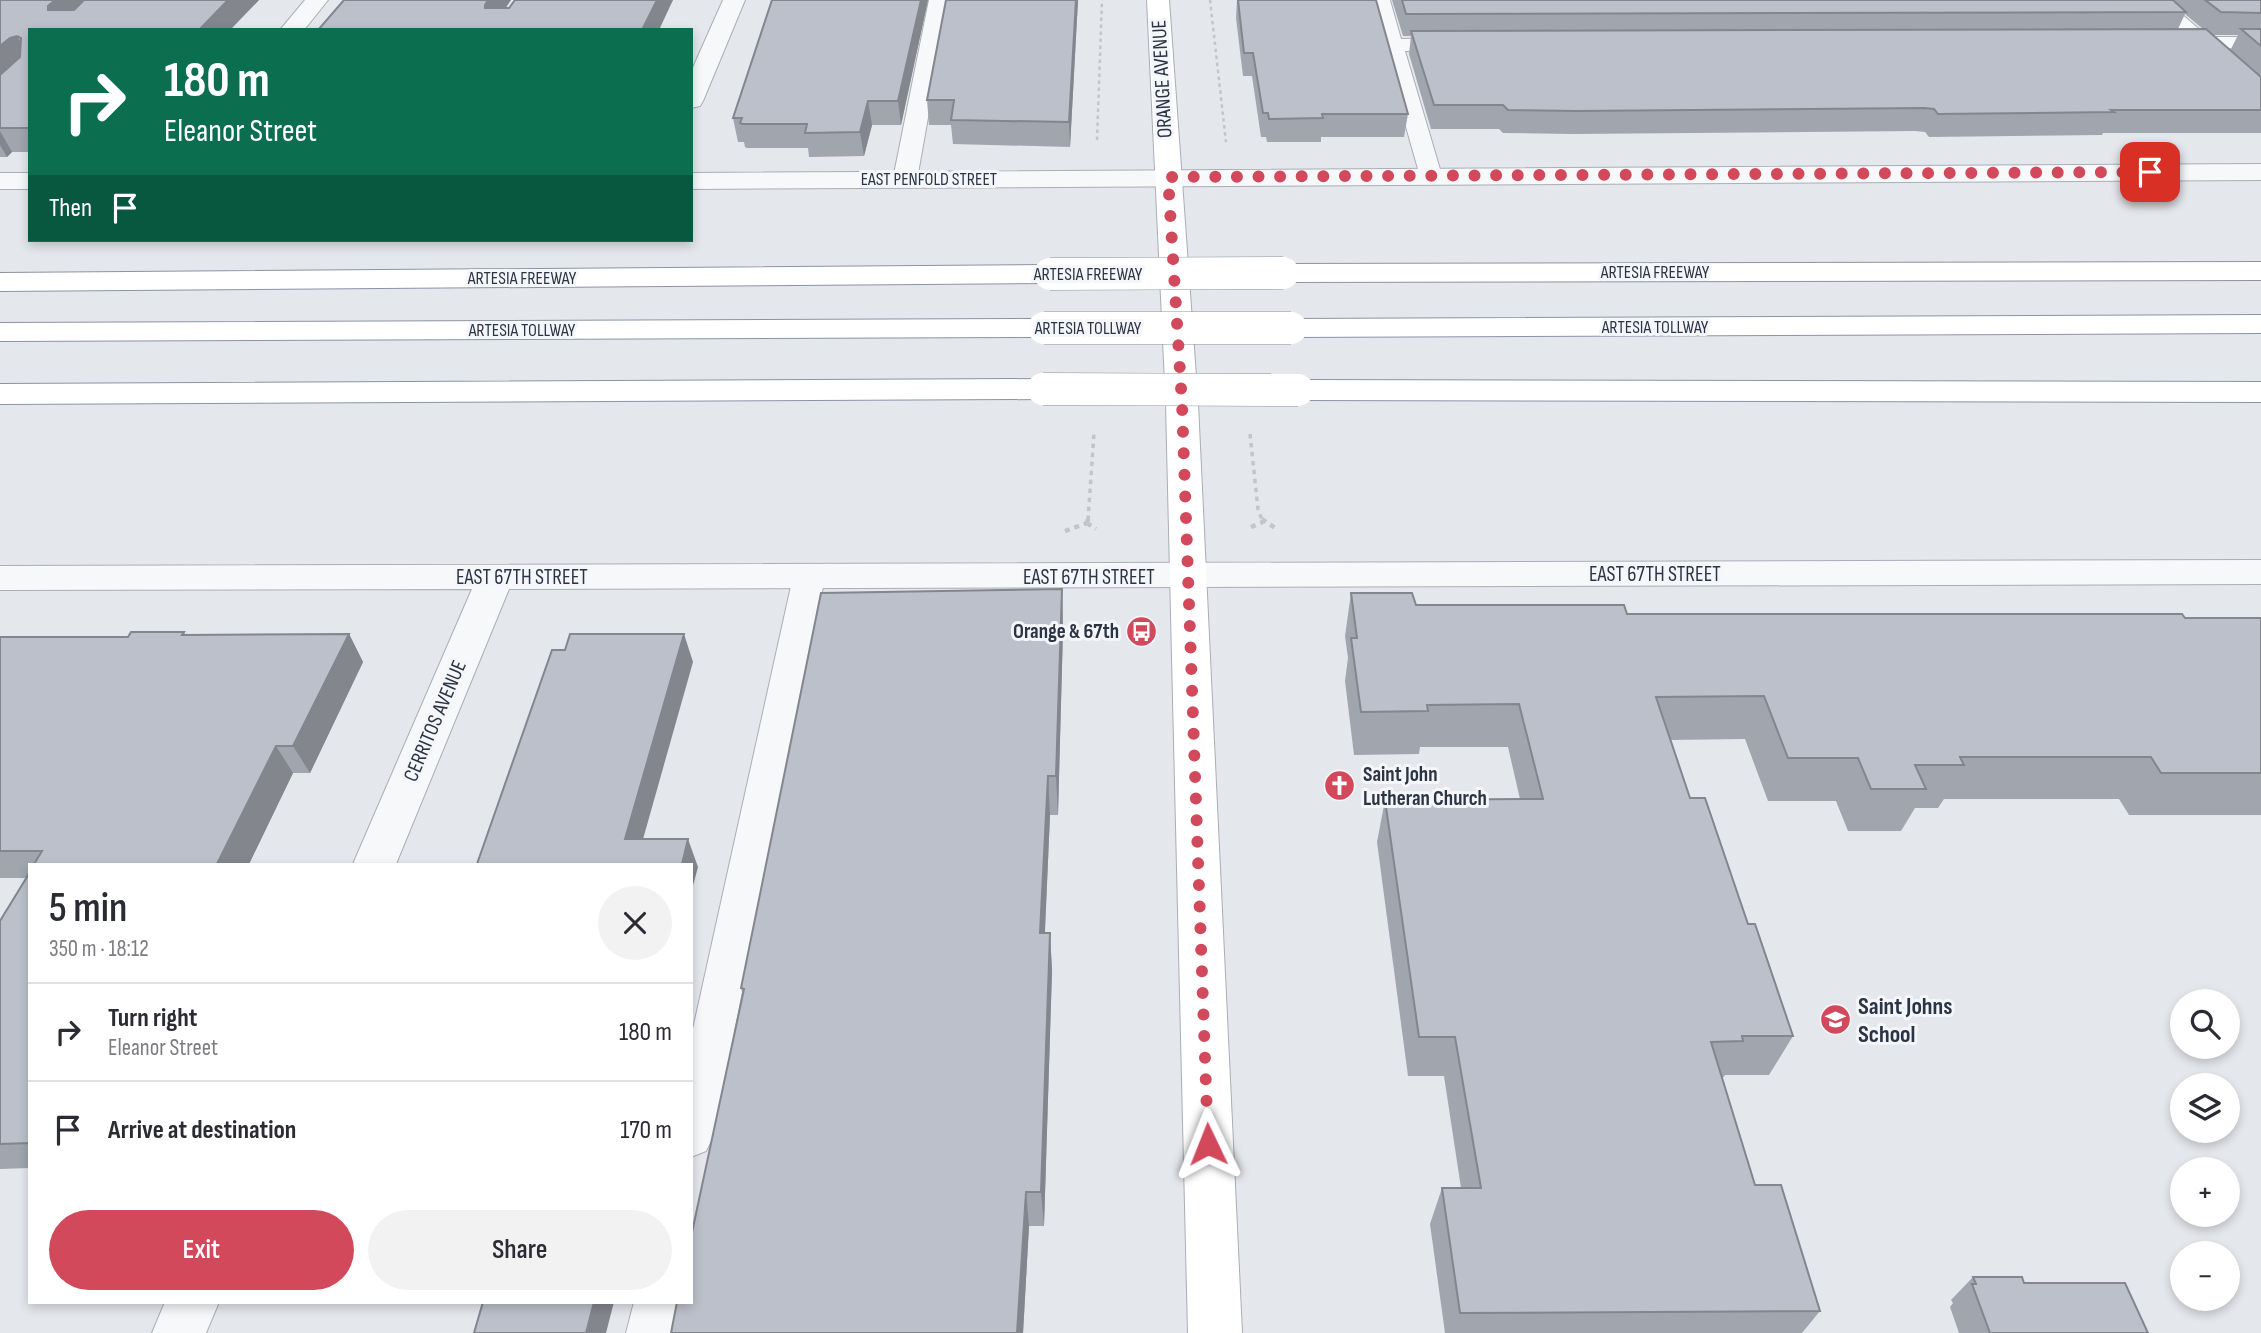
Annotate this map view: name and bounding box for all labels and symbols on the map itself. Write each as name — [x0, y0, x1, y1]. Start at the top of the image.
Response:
street label: ORANGE AVENUE — [1146, 19, 1178, 139]
pin — [2120, 142, 2180, 202]
street label: EAST PENFOLD STREET — [861, 169, 997, 190]
street label: ARTESIA FREEWAY — [1600, 262, 1710, 283]
street label: ARTESIA FREEWAY — [1033, 264, 1143, 285]
street label: ARTESIA FREEWAY — [467, 268, 577, 289]
street label: ARTESIA TOLLWAY — [1601, 317, 1709, 338]
street label: ARTESIA TOLLWAY — [1034, 318, 1142, 339]
street label: ARTESIA TOLLWAY — [468, 320, 576, 341]
street label: EAST 67TH STREET — [1589, 562, 1721, 587]
street label: EAST 67TH STREET — [456, 565, 588, 590]
street label: EAST 67TH STREET — [1023, 565, 1155, 590]
bus stop icon: Orange & 67th — [1125, 614, 1159, 648]
place label: Orange & 67th — [1013, 619, 1119, 644]
street label: CERRITOS AVENUE — [398, 657, 472, 785]
place label: Saint John Lutheran Church — [1363, 762, 1487, 811]
church icon: Saint John Lutheran Church — [1323, 769, 1357, 803]
place label: Saint Johns School — [1858, 992, 1952, 1049]
school or university icon: Saint Johns School — [1818, 1003, 1852, 1037]
position arrow — [1171, 1107, 1245, 1181]

